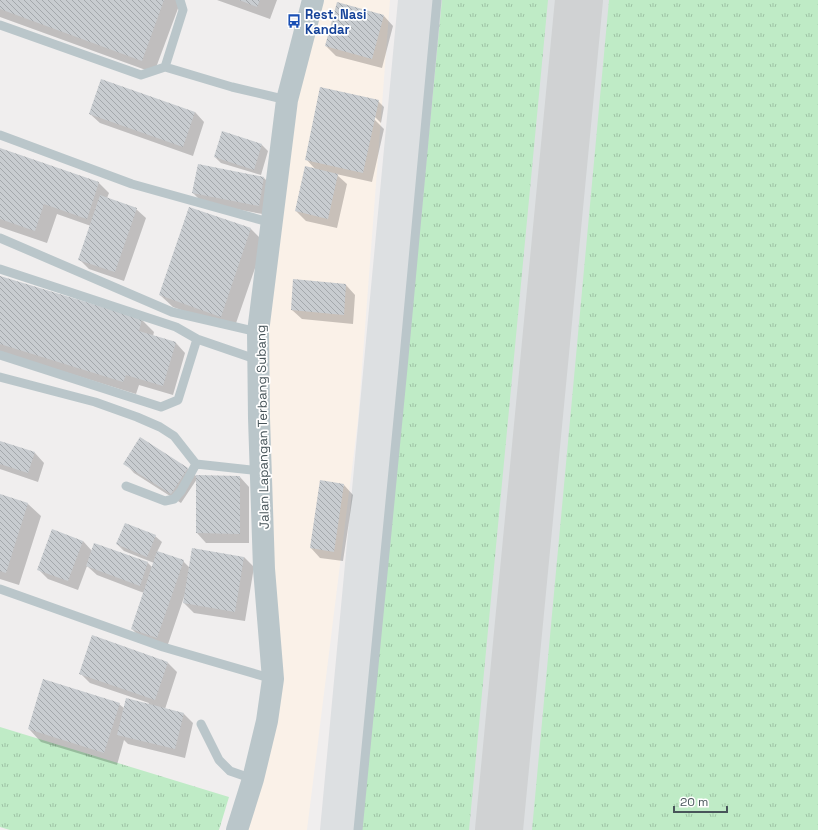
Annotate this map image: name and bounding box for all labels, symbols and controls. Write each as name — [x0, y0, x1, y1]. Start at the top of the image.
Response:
place label: Rest. Nasi Kandar — [305, 6, 367, 38]
bus stop icon: Rest. Nasi Kandar — [286, 13, 302, 29]
street label: Jalan Lapangan Terbang Subang — [252, 325, 273, 529]
scale bar — [674, 788, 727, 814]
text: 20 m — [680, 794, 708, 810]

